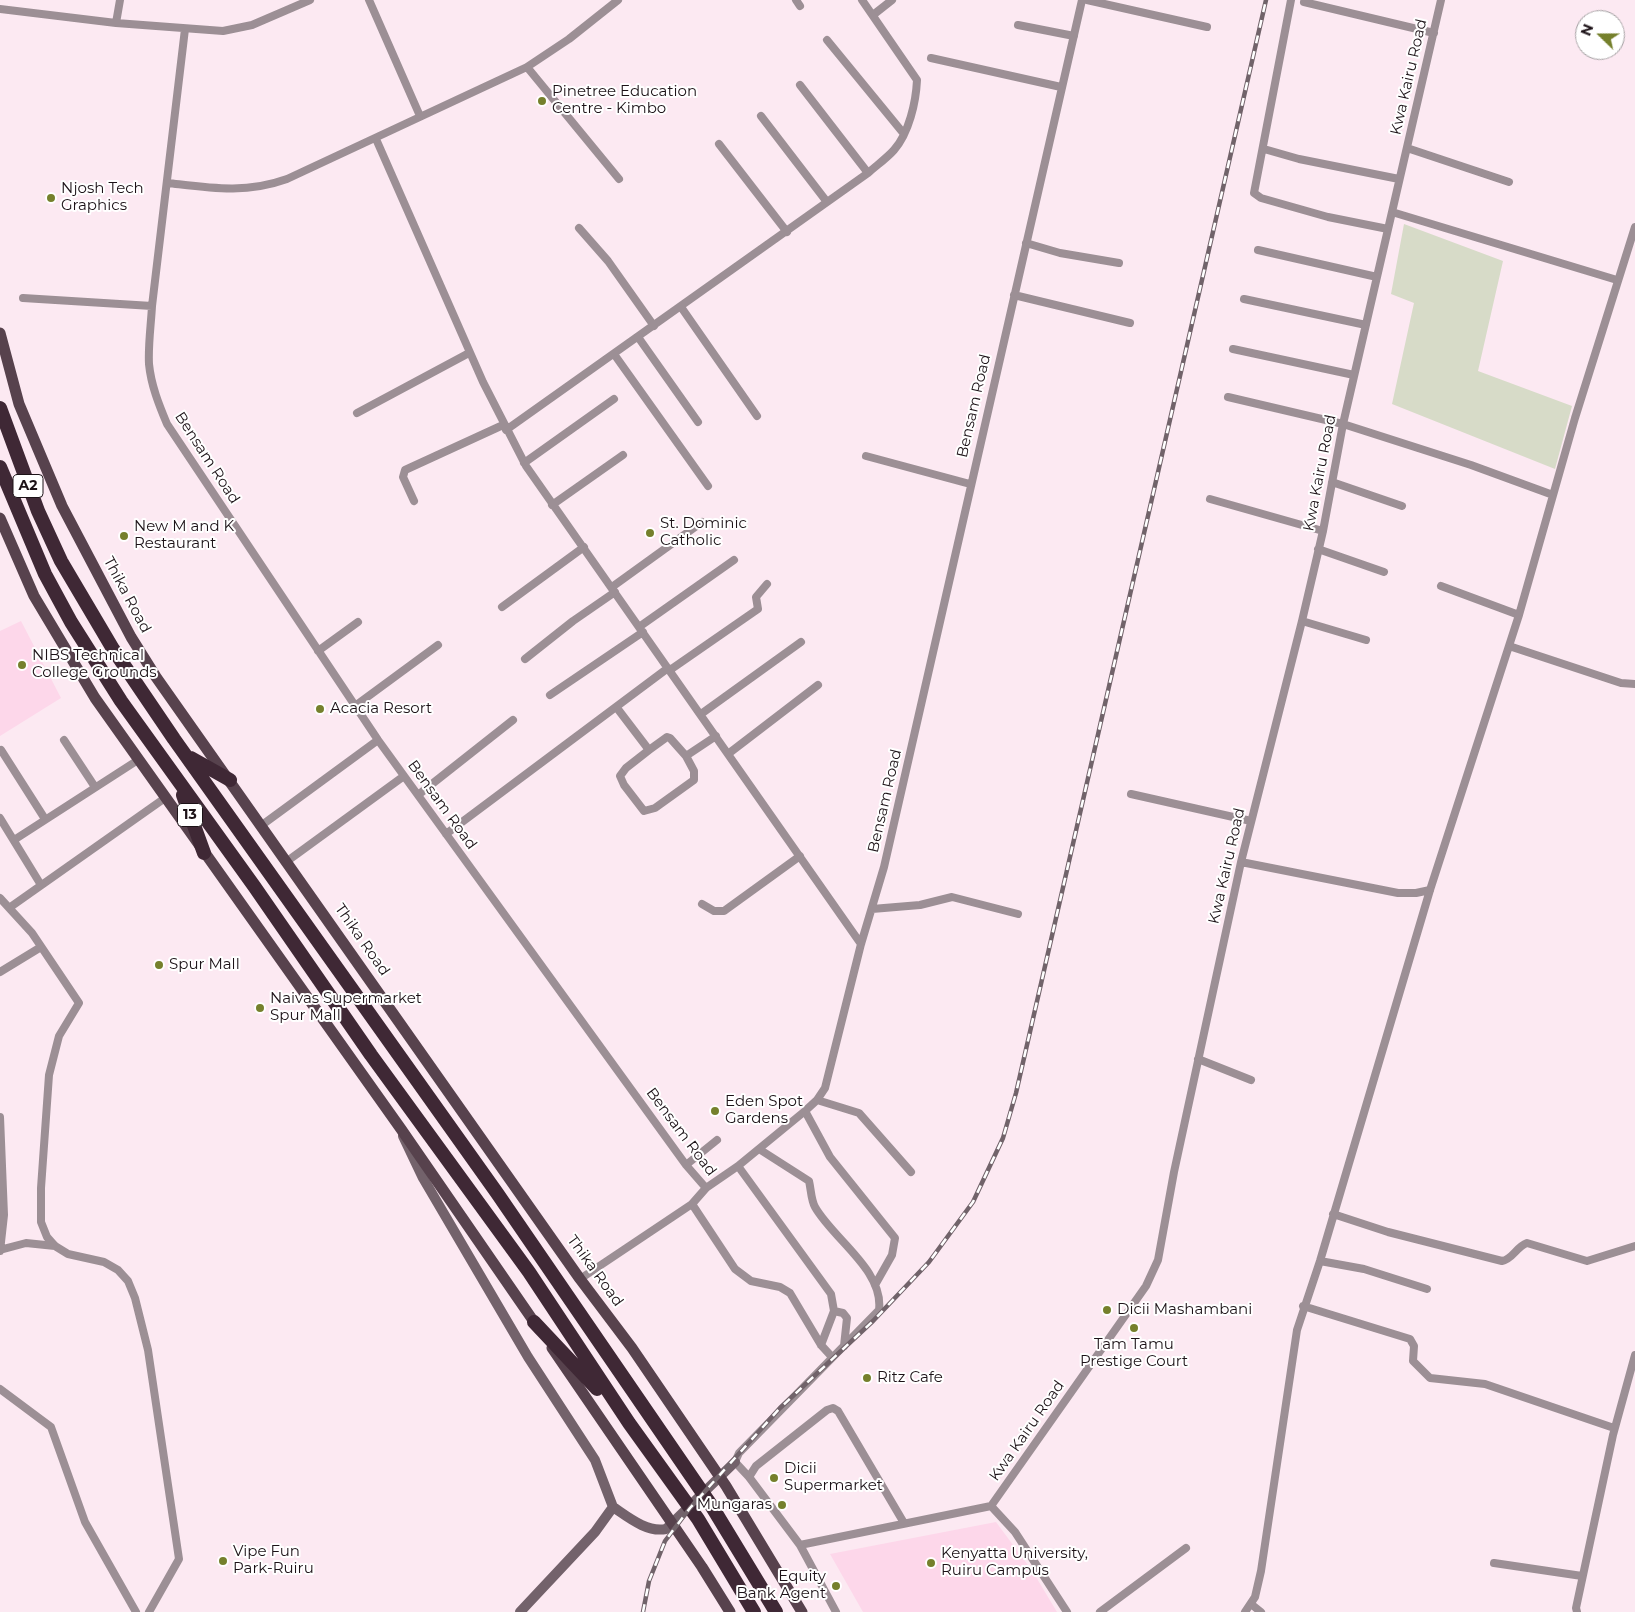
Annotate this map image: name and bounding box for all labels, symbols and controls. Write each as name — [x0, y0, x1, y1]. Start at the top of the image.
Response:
north arrow — [1575, 10, 1625, 60]
street label: Kwa Kairu Road — [1387, 17, 1431, 137]
text: N — [1577, 21, 1597, 38]
place label: Pinetree Education Centre - Kimbo — [552, 83, 697, 118]
marker: Pinetree Education Centre - Kimbo — [536, 95, 548, 107]
place label: Njosh Tech Graphics — [61, 180, 144, 215]
marker: Njosh Tech Graphics — [45, 192, 57, 204]
street label: Bensam Road — [953, 352, 995, 460]
street label: Bensam Road — [171, 409, 243, 507]
street label: Kwa Kairu Road — [1300, 413, 1340, 533]
road number: A2 — [13, 474, 43, 498]
place label: St. Dominic Catholic — [660, 515, 747, 550]
place label: New M and K Restaurant — [134, 518, 234, 553]
marker: St. Dominic Catholic — [644, 527, 656, 539]
marker: New M and K Restaurant — [118, 530, 130, 542]
street label: Thika Road — [99, 554, 155, 636]
place label: NIBS Technical College Grounds — [32, 647, 157, 682]
marker: NIBS Technical College Grounds — [16, 659, 28, 671]
place label: Acacia Resort — [330, 700, 432, 718]
marker: Acacia Resort — [314, 703, 326, 715]
street label: Bensam Road — [864, 747, 906, 855]
street label: Bensam Road — [404, 757, 480, 853]
road number: 13 — [178, 804, 202, 826]
street label: Kwa Kairu Road — [1205, 806, 1249, 926]
street label: Thika Road — [331, 901, 393, 979]
place label: Spur Mall — [169, 956, 240, 974]
marker: Spur Mall — [153, 959, 165, 971]
place label: Naivas Supermarket Spur Mall — [270, 990, 422, 1025]
marker: Naivas Supermarket Spur Mall — [254, 1002, 266, 1014]
street label: Bensam Road — [642, 1084, 720, 1180]
place label: Eden Spot Gardens — [725, 1093, 803, 1128]
marker: Eden Spot Gardens — [709, 1105, 721, 1117]
street label: Thika Road — [563, 1232, 627, 1310]
place label: Dicii Mashambani — [1117, 1301, 1252, 1319]
marker: Dicii Mashambani — [1101, 1304, 1113, 1316]
marker: Tam Tamu Prestige Court — [1128, 1322, 1140, 1334]
place label: Tam Tamu Prestige Court — [1080, 1336, 1188, 1371]
place label: Ritz Cafe — [877, 1369, 943, 1387]
marker: Ritz Cafe — [861, 1372, 873, 1384]
street label: Kwa Kairu Road — [986, 1377, 1068, 1485]
place label: Dicii Supermarket — [784, 1460, 883, 1495]
marker: Dicii Supermarket — [768, 1472, 780, 1484]
place label: Mungaras — [697, 1496, 772, 1514]
marker: Mungaras — [776, 1499, 788, 1511]
place label: Vipe Fun Park-Ruiru — [233, 1543, 314, 1578]
place label: Kenyatta University, Ruiru Campus — [941, 1545, 1088, 1580]
marker: Vipe Fun Park-Ruiru — [217, 1555, 229, 1567]
marker: Kenyatta University, Ruiru Campus — [925, 1557, 937, 1569]
place label: Equity Bank Agent — [737, 1568, 826, 1603]
marker: Equity Bank Agent — [830, 1580, 842, 1592]

